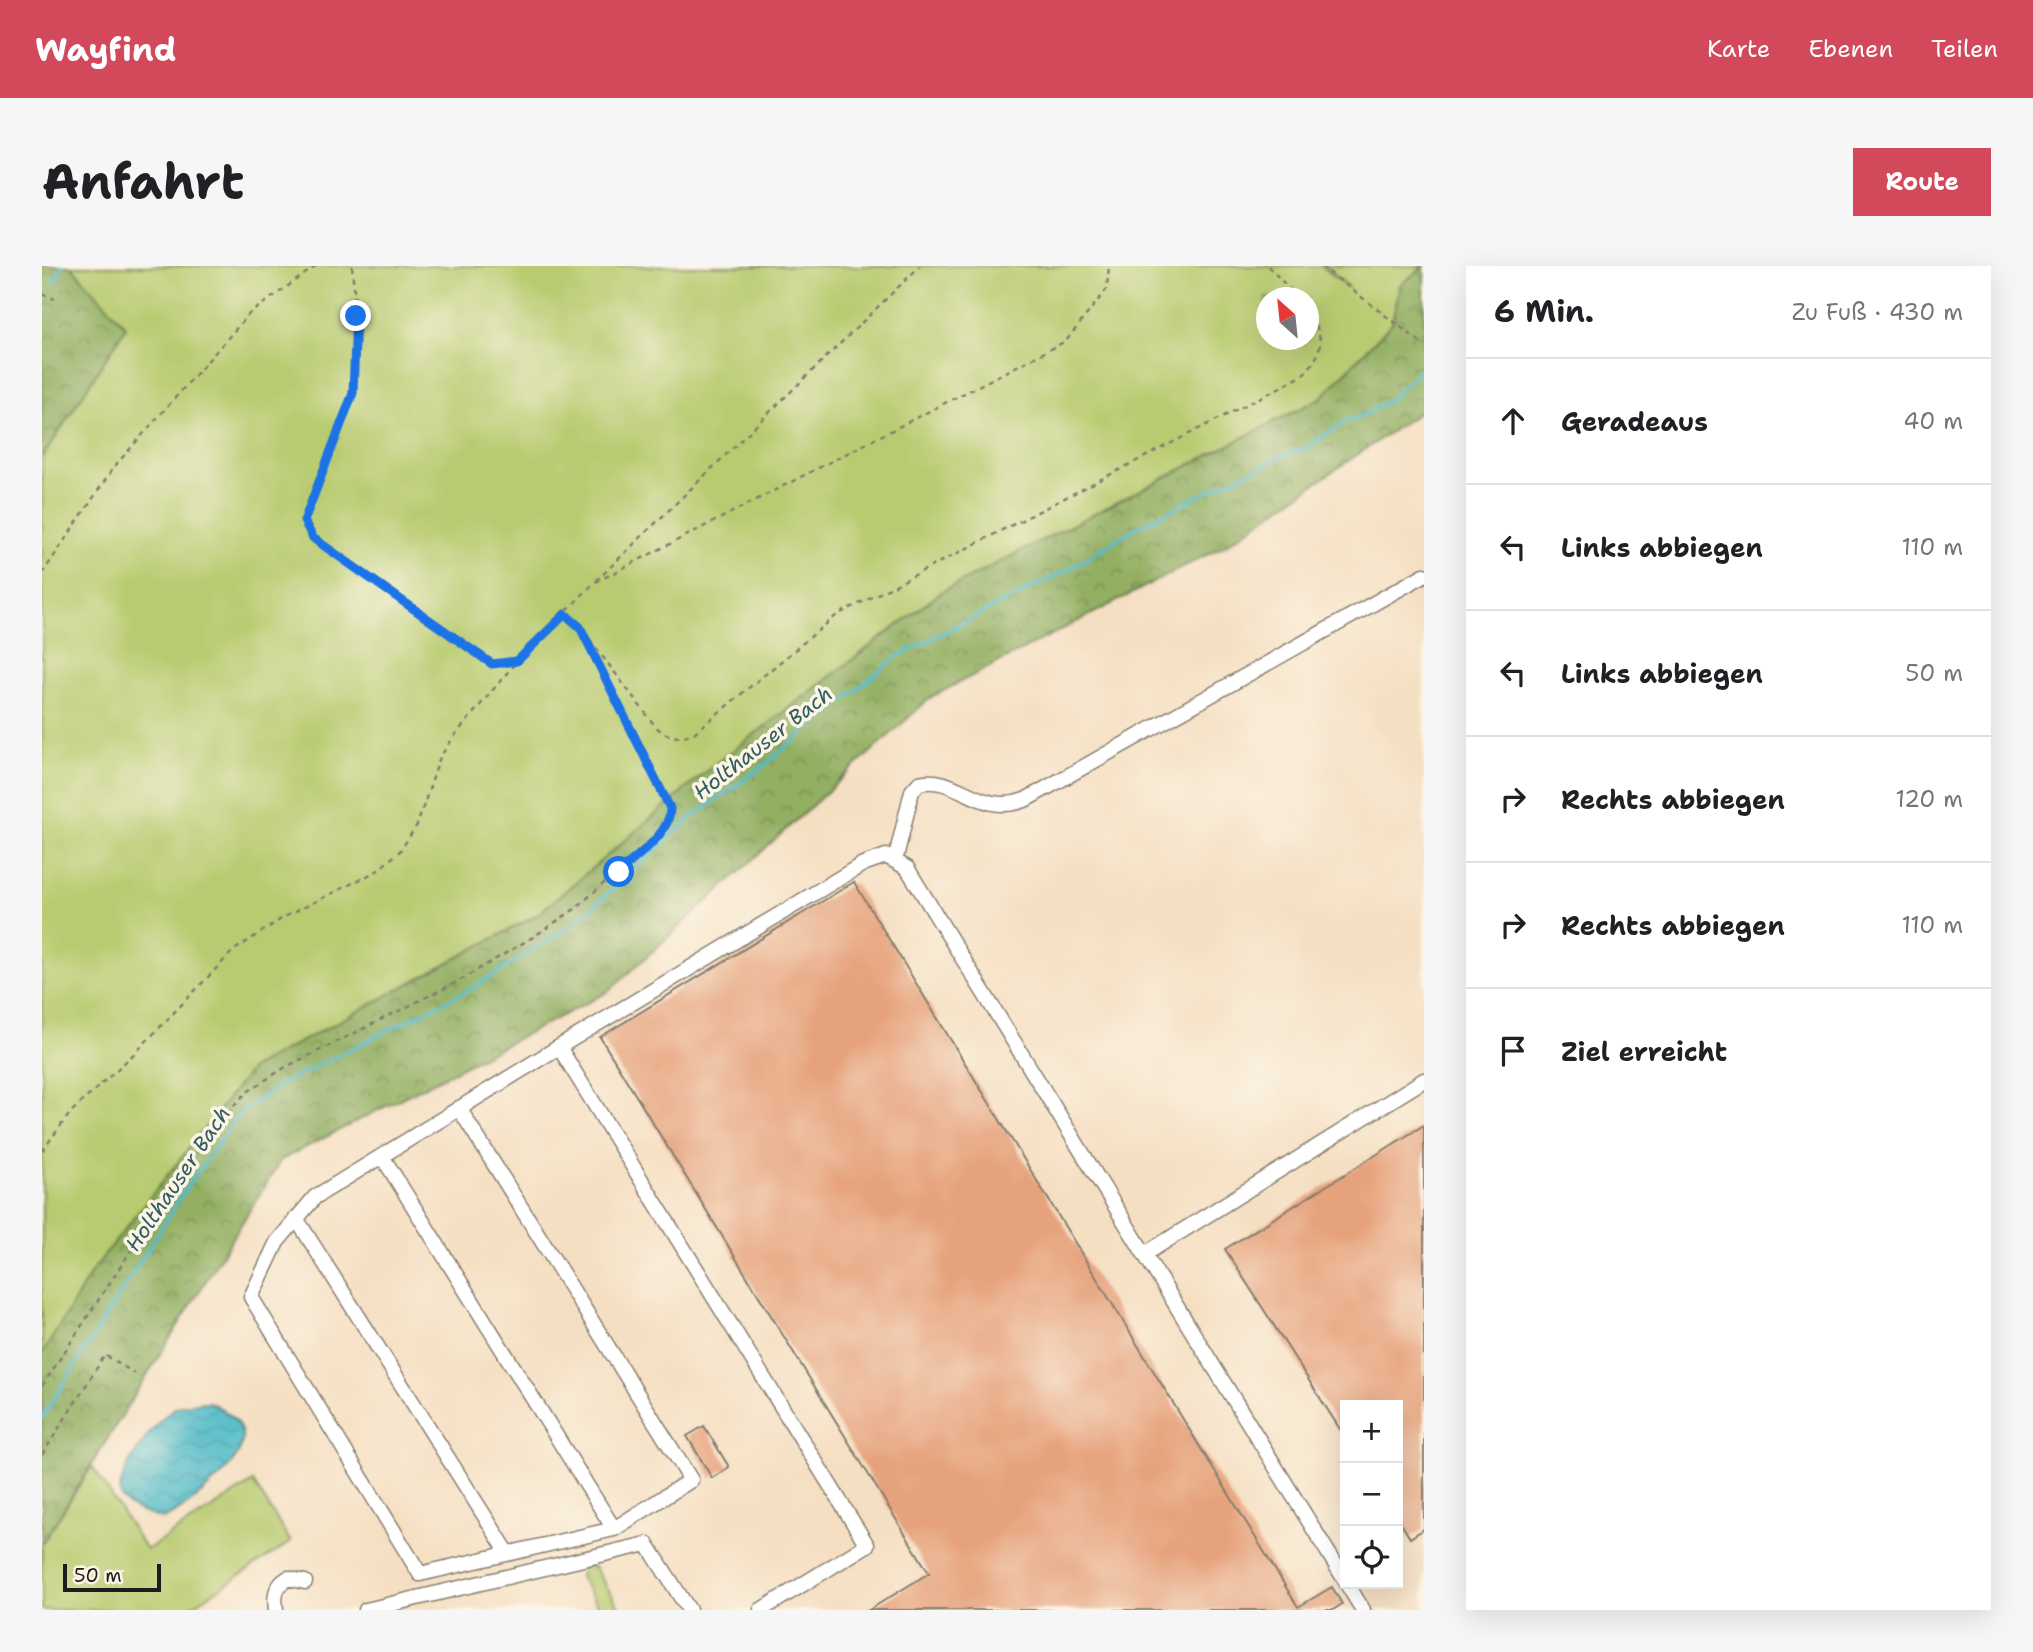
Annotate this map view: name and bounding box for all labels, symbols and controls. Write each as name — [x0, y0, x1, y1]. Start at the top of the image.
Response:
text: Wayfind — [35, 27, 176, 72]
text: Karte — [1707, 33, 1770, 65]
text: Ebenen — [1808, 33, 1893, 65]
text: Teilen — [1931, 33, 1998, 65]
button: Route — [1853, 148, 1991, 216]
text: Anfahrt — [42, 149, 244, 215]
north arrow — [1256, 287, 1319, 350]
text: 6 Min. — [1494, 291, 1594, 332]
text: Zu Fuß · 430 m — [1792, 297, 1963, 327]
route end — [340, 300, 371, 331]
icon: ahead — [1494, 402, 1532, 440]
text: Geradeaus — [1561, 404, 1708, 439]
text: 40 m — [1903, 406, 1963, 436]
icon: left — [1494, 528, 1532, 566]
text: Links abbiegen — [1561, 530, 1763, 565]
text: 110 m — [1901, 532, 1963, 562]
icon: left — [1494, 654, 1532, 692]
text: Links abbiegen — [1561, 656, 1763, 691]
text: 50 m — [1905, 658, 1963, 688]
water label: Holthauser Bach — [688, 680, 838, 806]
icon: right — [1494, 780, 1532, 818]
text: Rechts abbiegen — [1561, 782, 1785, 817]
text: 120 m — [1895, 784, 1963, 814]
route start — [603, 856, 634, 887]
icon: right — [1494, 906, 1532, 944]
text: Rechts abbiegen — [1561, 908, 1785, 943]
text: 110 m — [1901, 910, 1963, 940]
icon: arrive — [1494, 1032, 1532, 1070]
text: Ziel erreicht — [1561, 1034, 1727, 1069]
water label: Holthauser Bach — [119, 1101, 237, 1257]
map controls — [1340, 1400, 1403, 1589]
button: + — [1340, 1400, 1403, 1463]
button: − — [1340, 1463, 1403, 1526]
button: locate — [1340, 1526, 1403, 1589]
scale bar — [63, 1561, 161, 1593]
text: 50 m — [74, 1563, 122, 1588]

